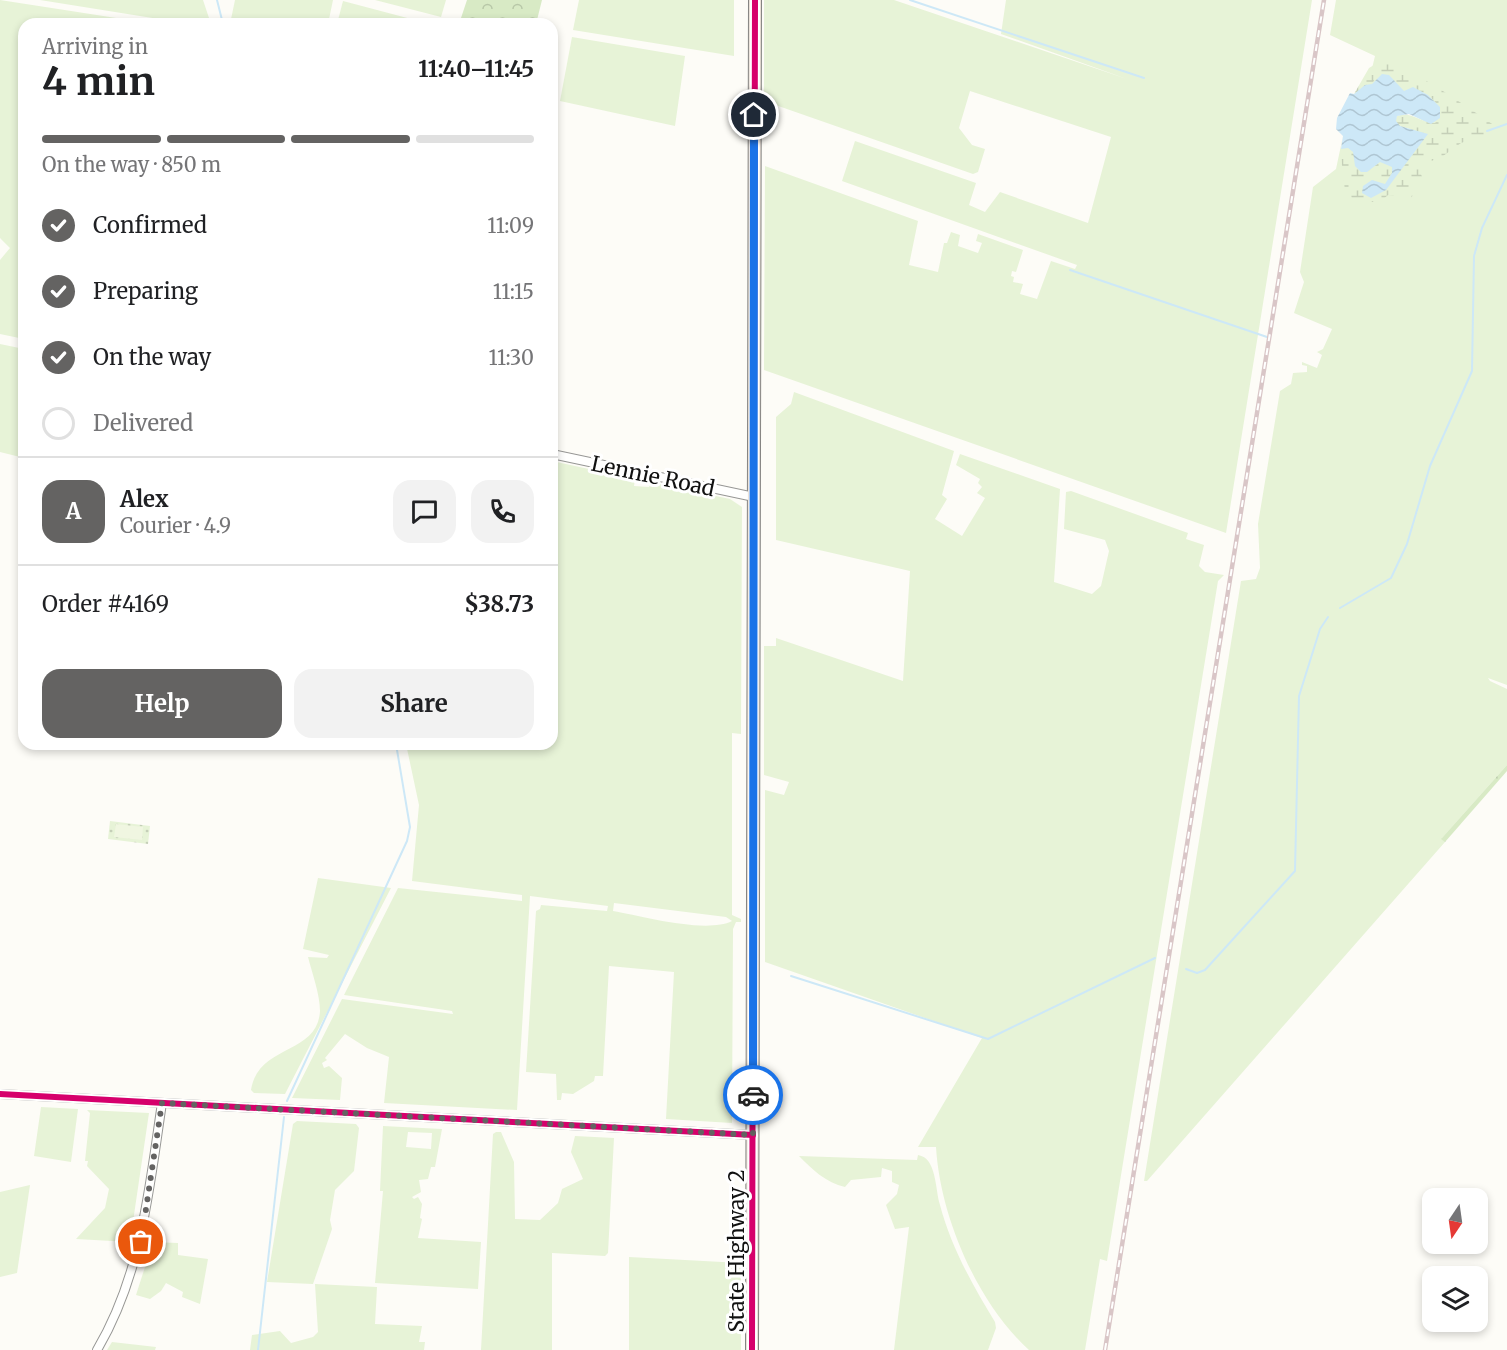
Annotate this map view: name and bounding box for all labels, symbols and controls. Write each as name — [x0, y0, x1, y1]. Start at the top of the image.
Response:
text: Arriving in — [42, 34, 148, 59]
text: 11:40–11:45 — [418, 55, 534, 83]
text: 4 min — [42, 57, 155, 106]
pin — [728, 89, 779, 140]
icon: home — [737, 98, 770, 131]
text: On the way · 850 m — [42, 152, 221, 177]
icon: check — [42, 209, 75, 242]
text: Confirmed — [93, 211, 207, 239]
text: 11:09 — [487, 213, 534, 238]
icon: check — [42, 275, 75, 308]
text: Preparing — [93, 277, 198, 305]
text: 11:15 — [493, 279, 534, 304]
icon: check — [42, 341, 75, 374]
text: On the way — [93, 343, 211, 371]
text: 11:30 — [489, 345, 534, 370]
text: Delivered — [93, 409, 193, 437]
street label: Lennie Road — [589, 450, 718, 502]
button: chat — [393, 480, 456, 543]
button: phone — [471, 480, 534, 543]
text: Alex — [120, 485, 169, 513]
text: A — [66, 497, 81, 525]
text: Courier · 4.9 — [120, 513, 231, 538]
text: Order #4169 — [42, 590, 169, 618]
text: $38.73 — [464, 590, 534, 618]
button: Help — [42, 669, 282, 738]
button: Share — [294, 669, 534, 738]
courier — [723, 1065, 783, 1125]
icon: car — [737, 1079, 770, 1112]
street label: State Highway 2 — [723, 1170, 750, 1332]
north arrow — [1422, 1188, 1488, 1254]
map controls — [1422, 1188, 1488, 1332]
pin — [115, 1216, 166, 1267]
icon: bag — [124, 1225, 157, 1258]
button: layers — [1422, 1266, 1488, 1332]

